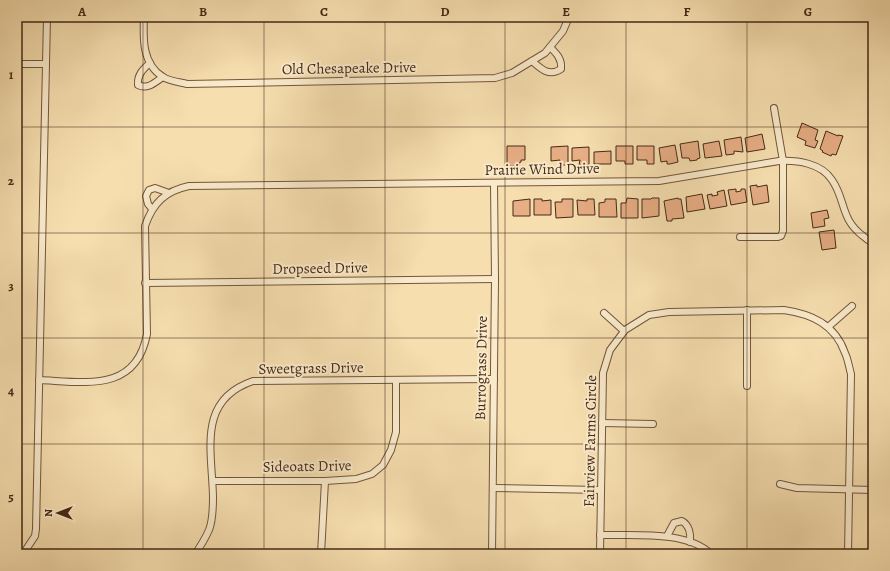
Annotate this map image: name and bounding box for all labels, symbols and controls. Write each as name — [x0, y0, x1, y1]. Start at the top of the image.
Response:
text: A — [77, 3, 87, 20]
text: B — [199, 3, 207, 20]
text: C — [320, 3, 328, 20]
text: D — [440, 3, 450, 20]
text: E — [562, 3, 570, 20]
text: F — [684, 3, 691, 20]
text: G — [804, 3, 812, 20]
street label: Old Chesapeake Drive — [282, 57, 417, 79]
text: 1 — [9, 66, 14, 83]
street label: Prairie Wind Drive — [484, 158, 600, 180]
text: 2 — [8, 172, 15, 189]
street label: Dropseed Drive — [272, 257, 368, 279]
text: 3 — [8, 277, 14, 294]
street label: Burrograss Drive — [470, 315, 492, 421]
street label: Sweetgrass Drive — [258, 357, 364, 379]
street label: Fairview Farms Circle — [579, 374, 601, 507]
text: 4 — [8, 382, 14, 399]
street label: Sideoats Drive — [262, 455, 352, 477]
text: 5 — [8, 488, 14, 505]
north arrow — [38, 493, 78, 533]
text: N — [41, 509, 56, 517]

